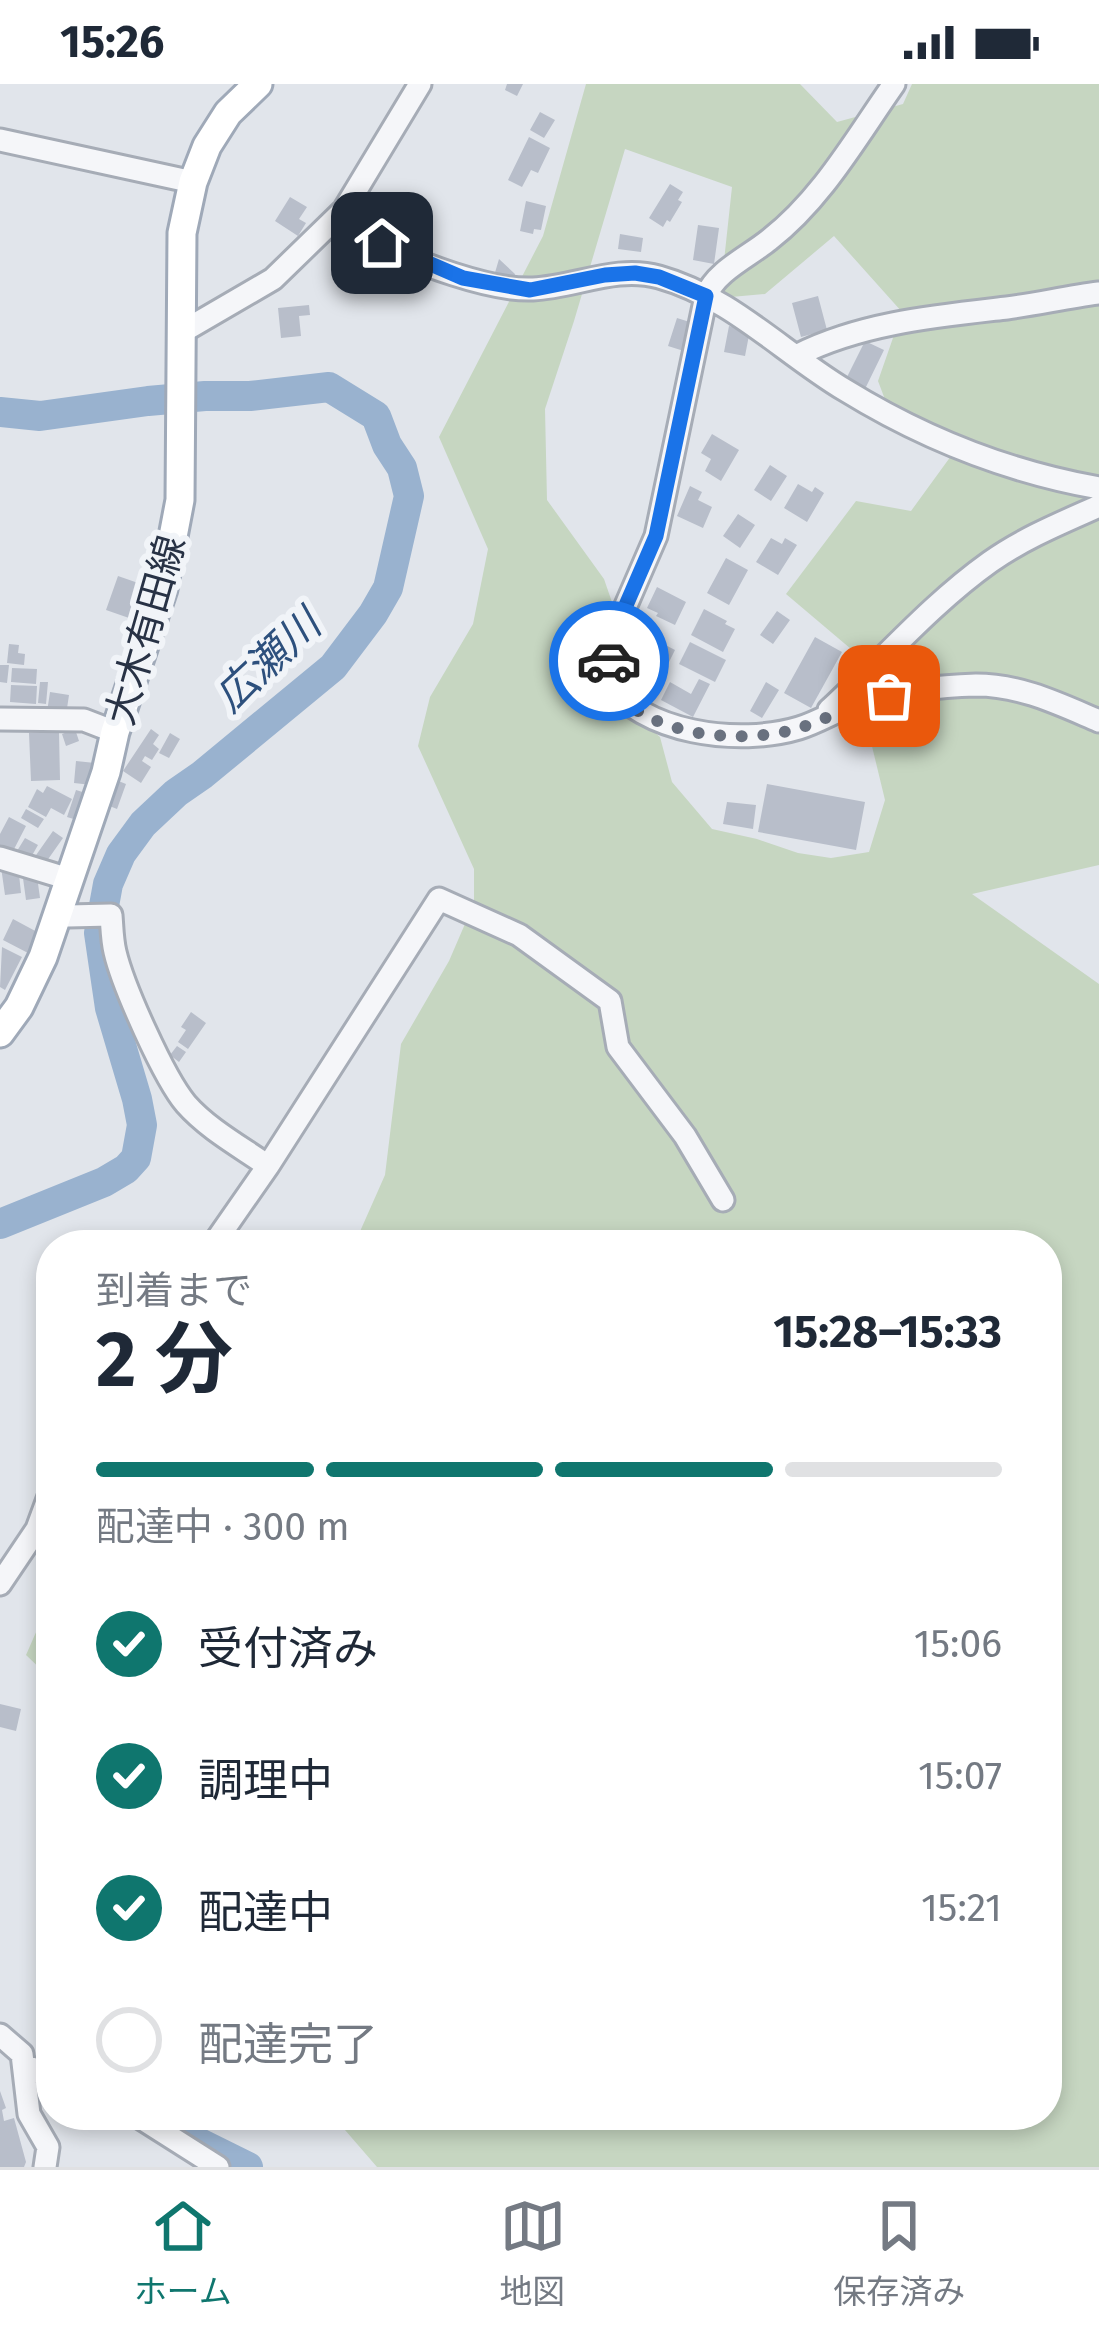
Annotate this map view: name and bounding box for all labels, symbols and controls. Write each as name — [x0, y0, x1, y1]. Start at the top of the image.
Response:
text: 15:26 — [60, 15, 164, 69]
pin — [331, 192, 433, 294]
icon: home — [349, 210, 415, 276]
street label: 大木有田線 — [97, 530, 195, 730]
water label: 広瀬川 — [205, 597, 334, 722]
courier — [549, 601, 669, 721]
icon: car — [576, 628, 642, 694]
pin — [838, 645, 940, 747]
icon: bag — [856, 663, 922, 729]
text: 到着まで — [96, 1268, 252, 1314]
text: 15:28–15:33 — [773, 1305, 1002, 1359]
text: 2 分 — [96, 1313, 233, 1407]
text: 配達中 · 300 m — [96, 1504, 350, 1550]
icon: check — [96, 1611, 162, 1677]
text: 15:06 — [914, 1621, 1002, 1667]
text: 受付済み — [198, 1622, 378, 1676]
icon: check — [96, 1743, 162, 1809]
text: 15:07 — [918, 1753, 1002, 1799]
text: 調理中 — [198, 1754, 333, 1808]
icon: check — [96, 1875, 162, 1941]
text: 15:21 — [921, 1885, 1002, 1931]
text: 配達中 — [198, 1886, 333, 1940]
text: 配達完了 — [198, 2018, 378, 2072]
tab: ホーム — [134, 2193, 232, 2313]
tab: 地図 — [500, 2193, 566, 2313]
tab: 保存済み — [833, 2193, 965, 2313]

